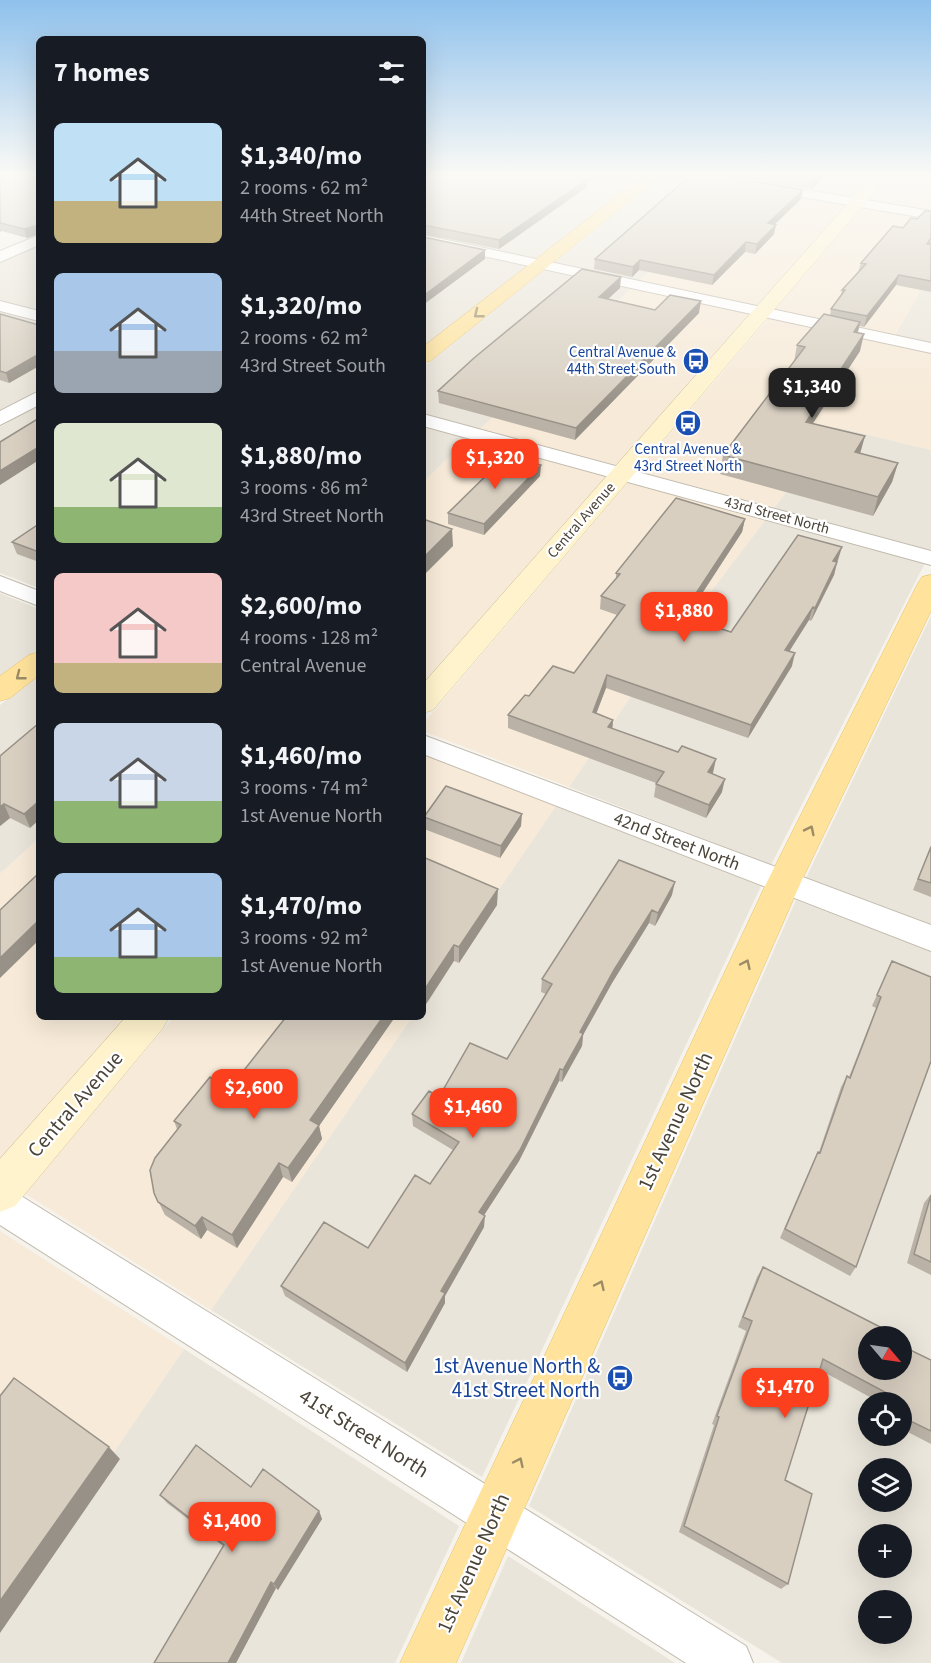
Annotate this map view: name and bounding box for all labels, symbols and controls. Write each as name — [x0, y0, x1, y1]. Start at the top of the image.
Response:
text: 7 homes — [54, 54, 149, 91]
icon: filters — [375, 56, 408, 89]
text: $1,340/mo — [240, 137, 362, 174]
icon: home — [102, 147, 174, 219]
text: 2 rooms · 62 m² — [240, 174, 368, 202]
text: 44th Street North — [240, 202, 384, 230]
text: $1,320/mo — [240, 287, 362, 324]
icon: home — [102, 297, 174, 369]
one-way arrow — [473, 306, 484, 317]
text: 2 rooms · 62 m² — [240, 324, 368, 352]
place label: Central Avenue & 44th Street South — [567, 342, 676, 380]
bus stop icon: Central Avenue & 44th Street South — [681, 346, 711, 376]
text: 43rd Street South — [240, 352, 386, 380]
pin: $1,340 — [763, 368, 861, 419]
text: $1,340 — [783, 373, 841, 401]
bus stop icon: Central Avenue & 43rd Street North — [673, 408, 703, 438]
text: $1,880/mo — [240, 437, 362, 474]
pin: $1,320 — [446, 439, 544, 490]
place label: Central Avenue & 43rd Street North — [634, 439, 742, 477]
text: $1,320 — [466, 444, 524, 472]
icon: home — [102, 447, 174, 519]
text: 3 rooms · 86 m² — [240, 474, 368, 502]
street label: Central Avenue — [542, 478, 620, 563]
street label: 43rd Street North — [722, 491, 832, 540]
text: 43rd Street North — [240, 502, 384, 530]
text: $2,600/mo — [240, 587, 362, 624]
pin: $1,880 — [635, 592, 733, 643]
icon: home — [102, 597, 174, 669]
text: $1,880 — [655, 597, 713, 625]
text: 4 rooms · 128 m² — [240, 624, 378, 652]
text: Central Avenue — [240, 652, 366, 680]
one-way arrow — [15, 669, 26, 680]
text: $1,460/mo — [240, 737, 362, 774]
icon: home — [102, 747, 174, 819]
text: 3 rooms · 74 m² — [240, 774, 368, 802]
text: 1st Avenue North — [240, 802, 383, 830]
street label: 42nd Street North — [610, 806, 744, 877]
one-way arrow — [802, 825, 814, 836]
text: $1,470/mo — [240, 887, 362, 924]
icon: home — [102, 897, 174, 969]
text: 3 rooms · 92 m² — [240, 924, 368, 952]
text: 1st Avenue North — [240, 952, 383, 980]
one-way arrow — [739, 959, 751, 970]
street label: Central Avenue — [20, 1044, 130, 1164]
street label: 1st Avenue North — [630, 1047, 720, 1195]
pin: $2,600 — [205, 1069, 303, 1120]
text: $2,600 — [225, 1074, 283, 1102]
pin: $1,460 — [424, 1088, 522, 1139]
text: $1,460 — [444, 1093, 502, 1121]
one-way arrow — [592, 1280, 604, 1291]
north arrow — [858, 1326, 912, 1380]
map controls — [858, 1326, 912, 1644]
place label: 1st Avenue North & 41st Street North — [433, 1351, 600, 1405]
bus stop icon: 1st Avenue North & 41st Street North — [605, 1363, 635, 1393]
pin: $1,470 — [736, 1368, 834, 1419]
text: $1,470 — [756, 1373, 814, 1401]
street label: 41st Street North — [293, 1381, 435, 1485]
button: locate — [858, 1392, 912, 1446]
one-way arrow — [511, 1457, 523, 1468]
button: layers — [858, 1458, 912, 1512]
street label: 1st Avenue North — [429, 1488, 517, 1638]
pin: $1,400 — [183, 1502, 281, 1553]
text: $1,400 — [203, 1507, 261, 1535]
button: + — [858, 1524, 912, 1578]
button: − — [858, 1590, 912, 1644]

